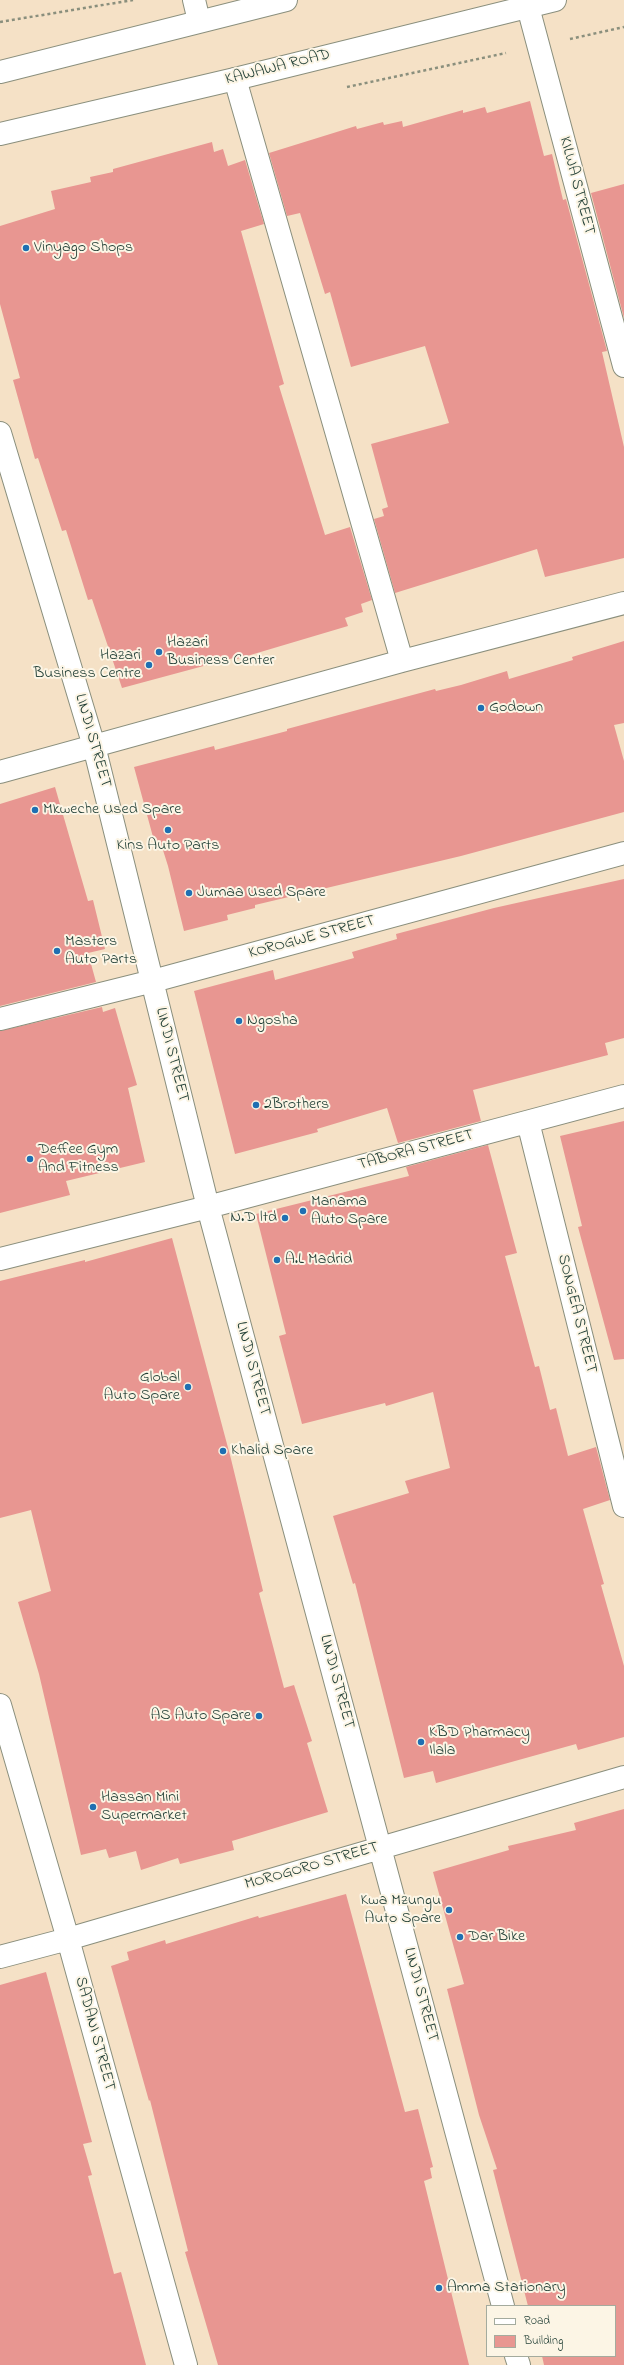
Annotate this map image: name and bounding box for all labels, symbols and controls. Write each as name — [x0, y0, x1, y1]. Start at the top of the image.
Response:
street label: KAWAWA ROAD — [224, 46, 332, 90]
street label: KILWA STREET — [554, 135, 598, 237]
place label: Vinyago Shops — [34, 238, 133, 258]
marker: Vinyago Shops — [21, 243, 31, 253]
place label: Hazari Business Center — [167, 633, 275, 671]
place label: Hazari Business Centre — [33, 646, 141, 684]
marker: Hazari Business Center — [154, 647, 164, 657]
marker: Hazari Business Centre — [144, 660, 154, 670]
street label: LINDI STREET — [69, 692, 115, 790]
place label: Godown — [489, 698, 543, 718]
marker: Godown — [476, 703, 486, 713]
place label: Mkweche Used Spare — [43, 800, 181, 820]
marker: Mkweche Used Spare — [30, 805, 40, 815]
marker: Kins Auto Parts — [163, 825, 173, 835]
place label: Kins Auto Parts — [117, 836, 219, 856]
place label: Jumaa Used Spare — [197, 883, 326, 903]
marker: Jumaa Used Spare — [184, 888, 194, 898]
street label: KOROGWE STREET — [247, 912, 377, 964]
place label: Masters Auto Parts — [65, 932, 137, 970]
marker: Masters Auto Parts — [52, 946, 62, 956]
street label: LINDI STREET — [150, 1006, 192, 1104]
place label: Ngosha — [247, 1011, 298, 1031]
marker: Ngosha — [234, 1016, 244, 1026]
place label: 2Brothers — [264, 1095, 329, 1115]
marker: 2Brothers — [251, 1100, 261, 1110]
street label: TABORA STREET — [356, 1126, 476, 1176]
place label: Deffee Gym And Fitness — [38, 1140, 119, 1178]
marker: Deffee Gym And Fitness — [25, 1154, 35, 1164]
place label: Manama Auto Spare — [311, 1192, 387, 1230]
marker: Manama Auto Spare — [298, 1206, 308, 1216]
place label: N.D ltd — [230, 1208, 277, 1228]
marker: N.D ltd — [280, 1213, 290, 1223]
place label: A.L Madrid — [285, 1250, 352, 1270]
street label: SONGEA STREET — [552, 1252, 600, 1376]
marker: A.L Madrid — [272, 1255, 282, 1265]
street label: LINDI STREET — [230, 1320, 274, 1418]
place label: Global Auto Spare — [104, 1368, 180, 1406]
marker: Global Auto Spare — [183, 1382, 193, 1392]
place label: Khalid Spare — [231, 1441, 313, 1461]
marker: Khalid Spare — [218, 1446, 228, 1456]
street label: LINDI STREET — [314, 1633, 358, 1731]
place label: AS Auto Spare — [150, 1706, 251, 1726]
marker: AS Auto Spare — [254, 1711, 264, 1721]
place label: KBD Pharmacy Ilala — [429, 1723, 530, 1761]
marker: KBD Pharmacy Ilala — [416, 1737, 426, 1747]
place label: Hassan Mini Supermarket — [101, 1788, 187, 1826]
marker: Hassan Mini Supermarket — [88, 1802, 98, 1812]
street label: MOROGORO STREET — [243, 1839, 381, 1895]
place label: Kwa Mzungu Auto Spare — [360, 1891, 441, 1929]
marker: Kwa Mzungu Auto Spare — [444, 1905, 454, 1915]
place label: Dar Bike — [468, 1927, 525, 1947]
marker: Dar Bike — [455, 1932, 465, 1942]
street label: LINDI STREET — [398, 1946, 442, 2044]
street label: SADANI STREET — [70, 1975, 118, 2093]
place label: Amma Stationary — [447, 2278, 566, 2298]
marker: Amma Stationary — [434, 2283, 444, 2293]
legend — [486, 2305, 616, 2357]
text: Road — [524, 2312, 550, 2330]
text: Building — [524, 2332, 563, 2350]

